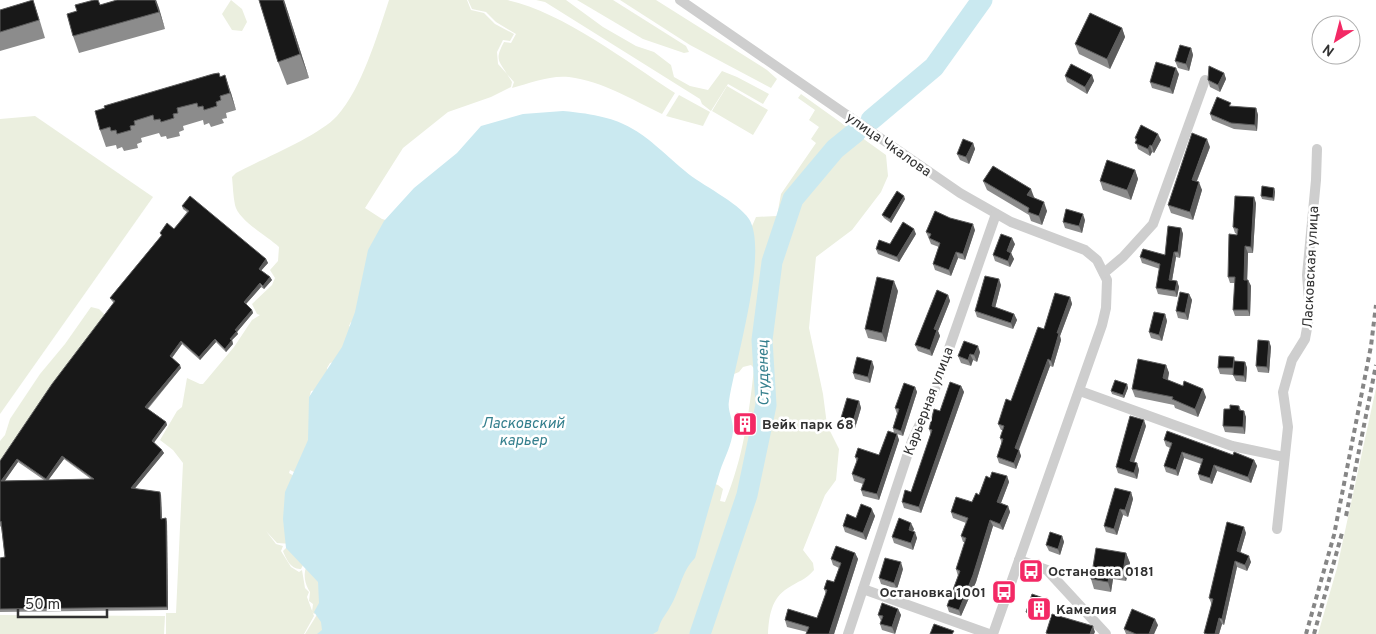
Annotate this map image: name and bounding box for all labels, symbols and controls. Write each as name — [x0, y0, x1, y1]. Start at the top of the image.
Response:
north arrow — [1311, 15, 1361, 65]
text: N — [1320, 39, 1338, 59]
street label: улица Чкалова — [842, 109, 934, 181]
street label: Ласковская улица — [1300, 205, 1323, 329]
water label: Студенец — [754, 340, 775, 406]
street label: Карьерная улица — [901, 345, 958, 458]
building icon: Вейк парк 68 — [732, 411, 758, 437]
water label: Ласковский карьер — [482, 415, 566, 451]
place label: Вейк парк 68 — [762, 417, 854, 434]
bus stop icon: Остановка 0181 — [1018, 558, 1044, 584]
place label: Остановка 0181 — [1048, 564, 1154, 581]
bus stop icon: Остановка 1001 — [991, 579, 1017, 605]
place label: Остановка 1001 — [879, 585, 986, 602]
scale bar — [18, 586, 106, 618]
text: 50 m — [25, 596, 60, 615]
building icon: Камелия — [1026, 596, 1052, 622]
place label: Камелия — [1056, 602, 1117, 619]

